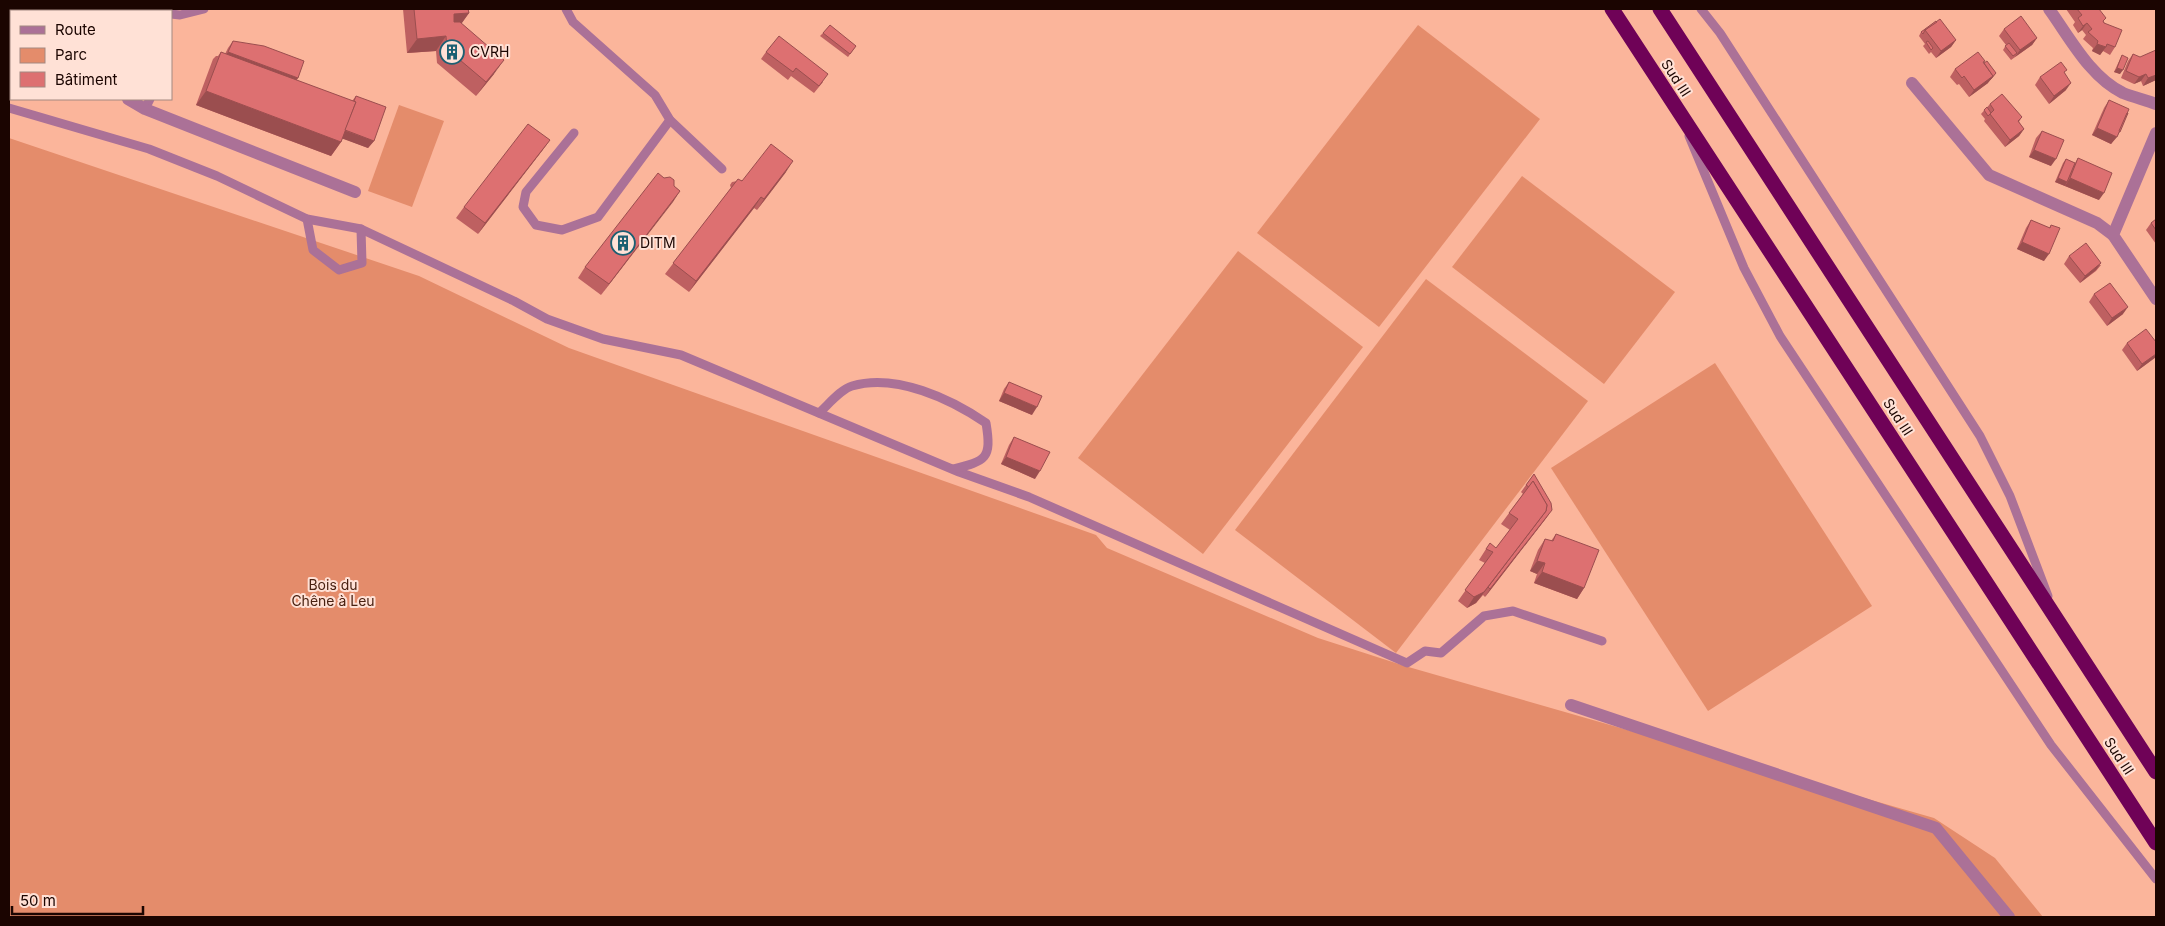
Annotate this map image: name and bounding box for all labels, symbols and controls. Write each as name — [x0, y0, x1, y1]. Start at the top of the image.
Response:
legend — [10, 10, 172, 100]
text: Route — [55, 20, 96, 39]
building icon: CVRH — [439, 39, 465, 65]
place label: CVRH — [470, 43, 509, 60]
text: Parc — [55, 45, 87, 64]
street label: Sud III — [1658, 56, 1695, 100]
text: Bâtiment — [55, 70, 118, 89]
building icon: DITM — [610, 230, 636, 256]
place label: DITM — [640, 234, 676, 251]
street label: Sud III — [1880, 395, 1917, 439]
park label: Bois du Chêne à Leu — [291, 576, 375, 609]
street label: Sud III — [2101, 734, 2138, 778]
scale bar — [12, 884, 144, 916]
text: 50 m — [20, 891, 56, 910]

